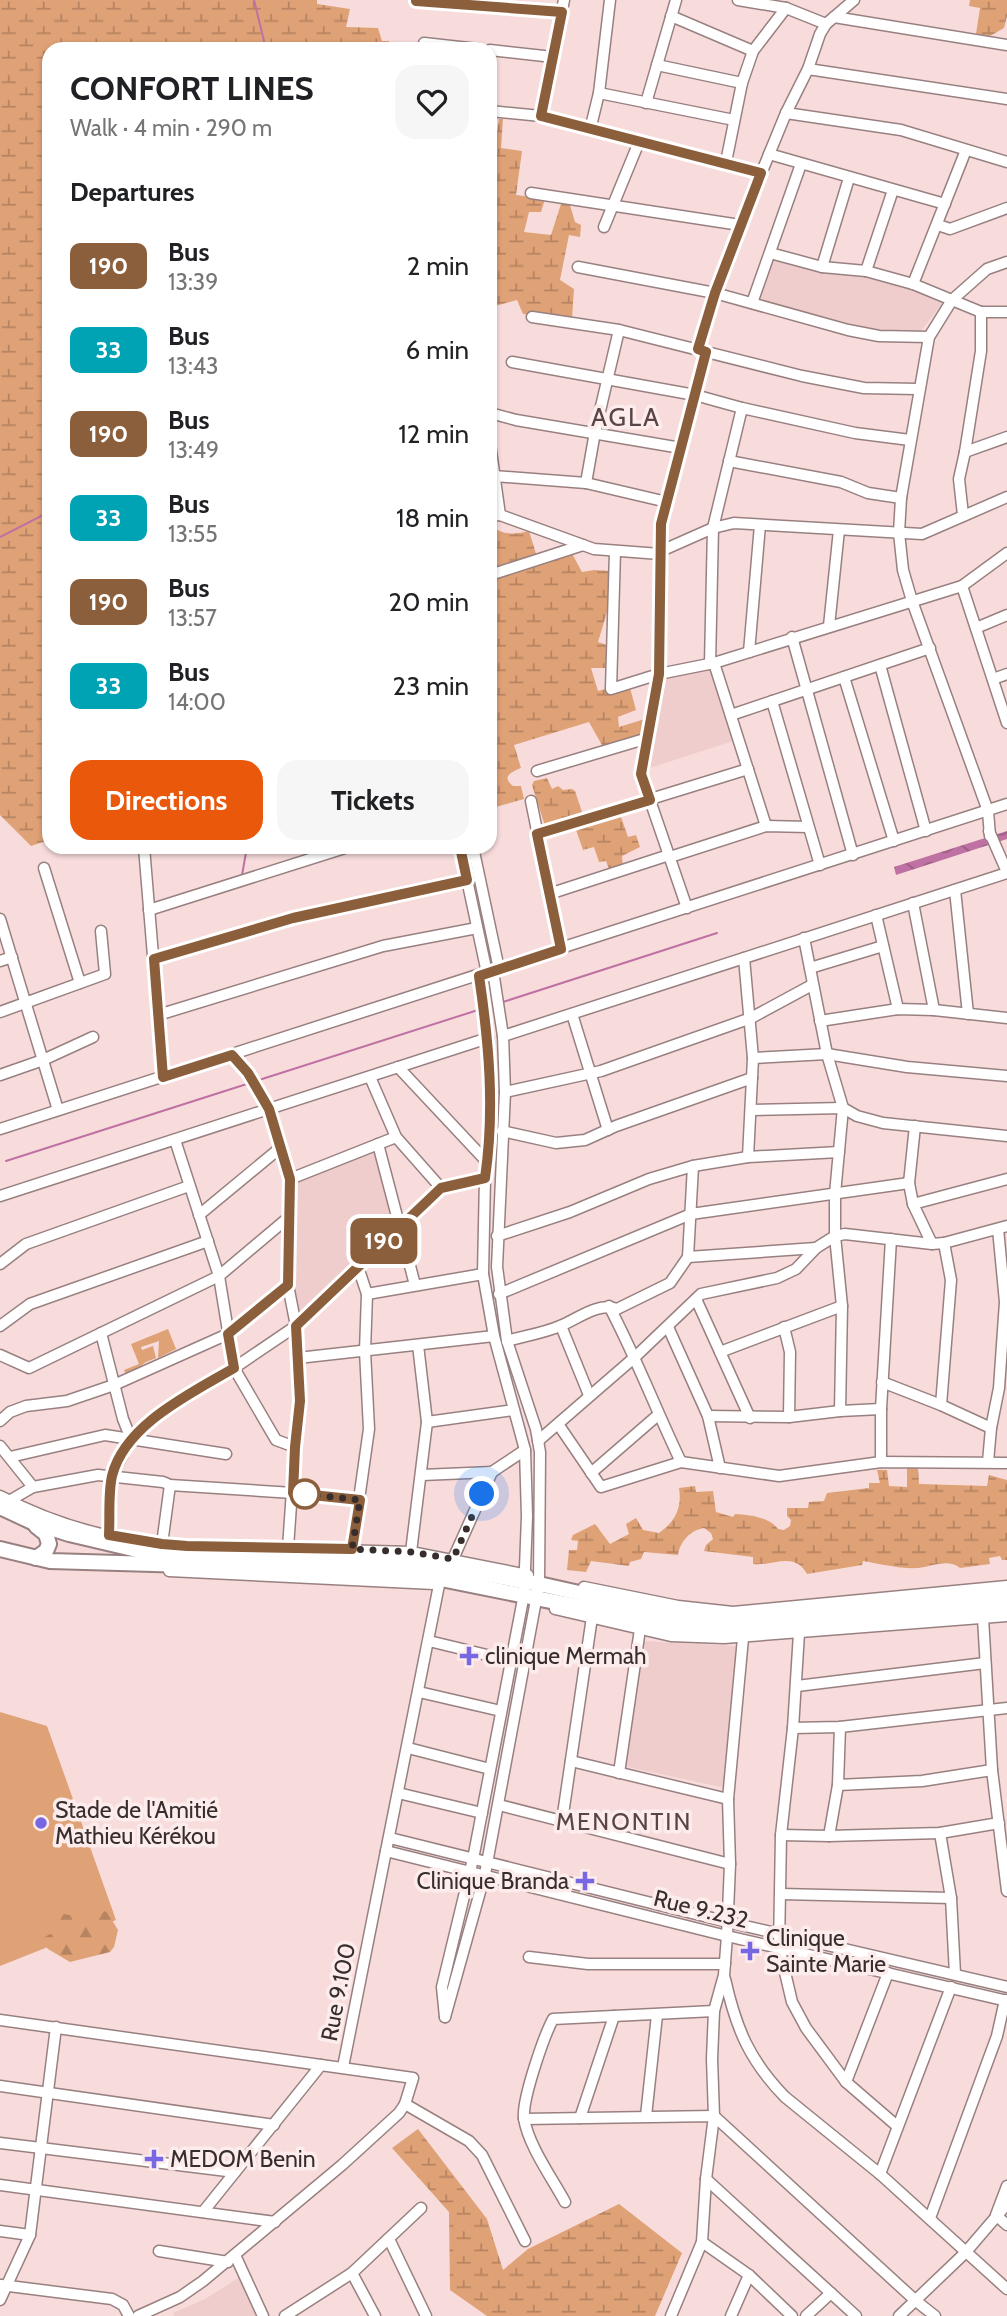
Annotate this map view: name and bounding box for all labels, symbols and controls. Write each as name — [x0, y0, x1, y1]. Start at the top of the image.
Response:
button: heart — [395, 65, 469, 139]
text: CONFORT LINES — [70, 68, 314, 108]
text: Walk · 4 min · 290 m — [70, 114, 272, 142]
text: Departures — [70, 176, 194, 208]
text: Bus — [168, 236, 209, 268]
text: 2 min — [407, 250, 469, 282]
text: 190 — [89, 251, 128, 280]
text: 13:39 — [168, 268, 218, 296]
text: Bus — [168, 320, 209, 352]
text: 6 min — [406, 334, 469, 366]
text: 33 — [96, 335, 121, 364]
text: 13:43 — [168, 352, 218, 380]
district label: AGLA — [591, 401, 661, 433]
text: Bus — [168, 404, 209, 436]
text: 12 min — [398, 418, 469, 450]
text: 190 — [89, 419, 128, 448]
text: 13:49 — [168, 436, 219, 464]
text: Bus — [168, 488, 209, 520]
text: 18 min — [396, 502, 469, 534]
text: 33 — [96, 503, 121, 532]
text: 13:55 — [168, 520, 218, 548]
text: Bus — [168, 572, 209, 604]
text: 20 min — [389, 586, 469, 618]
text: 190 — [89, 587, 128, 616]
text: 13:57 — [168, 604, 217, 632]
text: Bus — [168, 656, 209, 688]
text: 23 min — [393, 670, 469, 702]
text: 33 — [96, 671, 121, 700]
text: 14:00 — [168, 688, 226, 716]
button: Directions — [70, 760, 263, 840]
button: Tickets — [277, 760, 469, 840]
line badge: 190 — [344, 1218, 424, 1264]
text: 190 — [364, 1226, 404, 1255]
your location — [464, 1476, 499, 1511]
unlabelled marker — [290, 1479, 320, 1509]
place label: clinique Mermah — [485, 1642, 646, 1670]
marker: clinique Mermah — [459, 1646, 479, 1666]
place label: Stade de l'Amitié Mathieu Kérékou — [55, 1796, 218, 1850]
district label: MENONTIN — [556, 1807, 692, 1836]
marker: Stade de l'Amitié Mathieu Kérékou — [33, 1815, 49, 1831]
place label: Clinique Branda — [417, 1867, 569, 1895]
marker: Clinique Branda — [575, 1871, 595, 1891]
street label: Rue 9.232 — [651, 1884, 751, 1934]
place label: Clinique Sainte Marie — [766, 1924, 886, 1978]
street label: Rue 9.100 — [315, 1941, 361, 2043]
marker: Clinique Sainte Marie — [740, 1941, 760, 1961]
place label: MEDOM Benin — [170, 2145, 316, 2173]
marker: MEDOM Benin — [144, 2149, 164, 2169]

